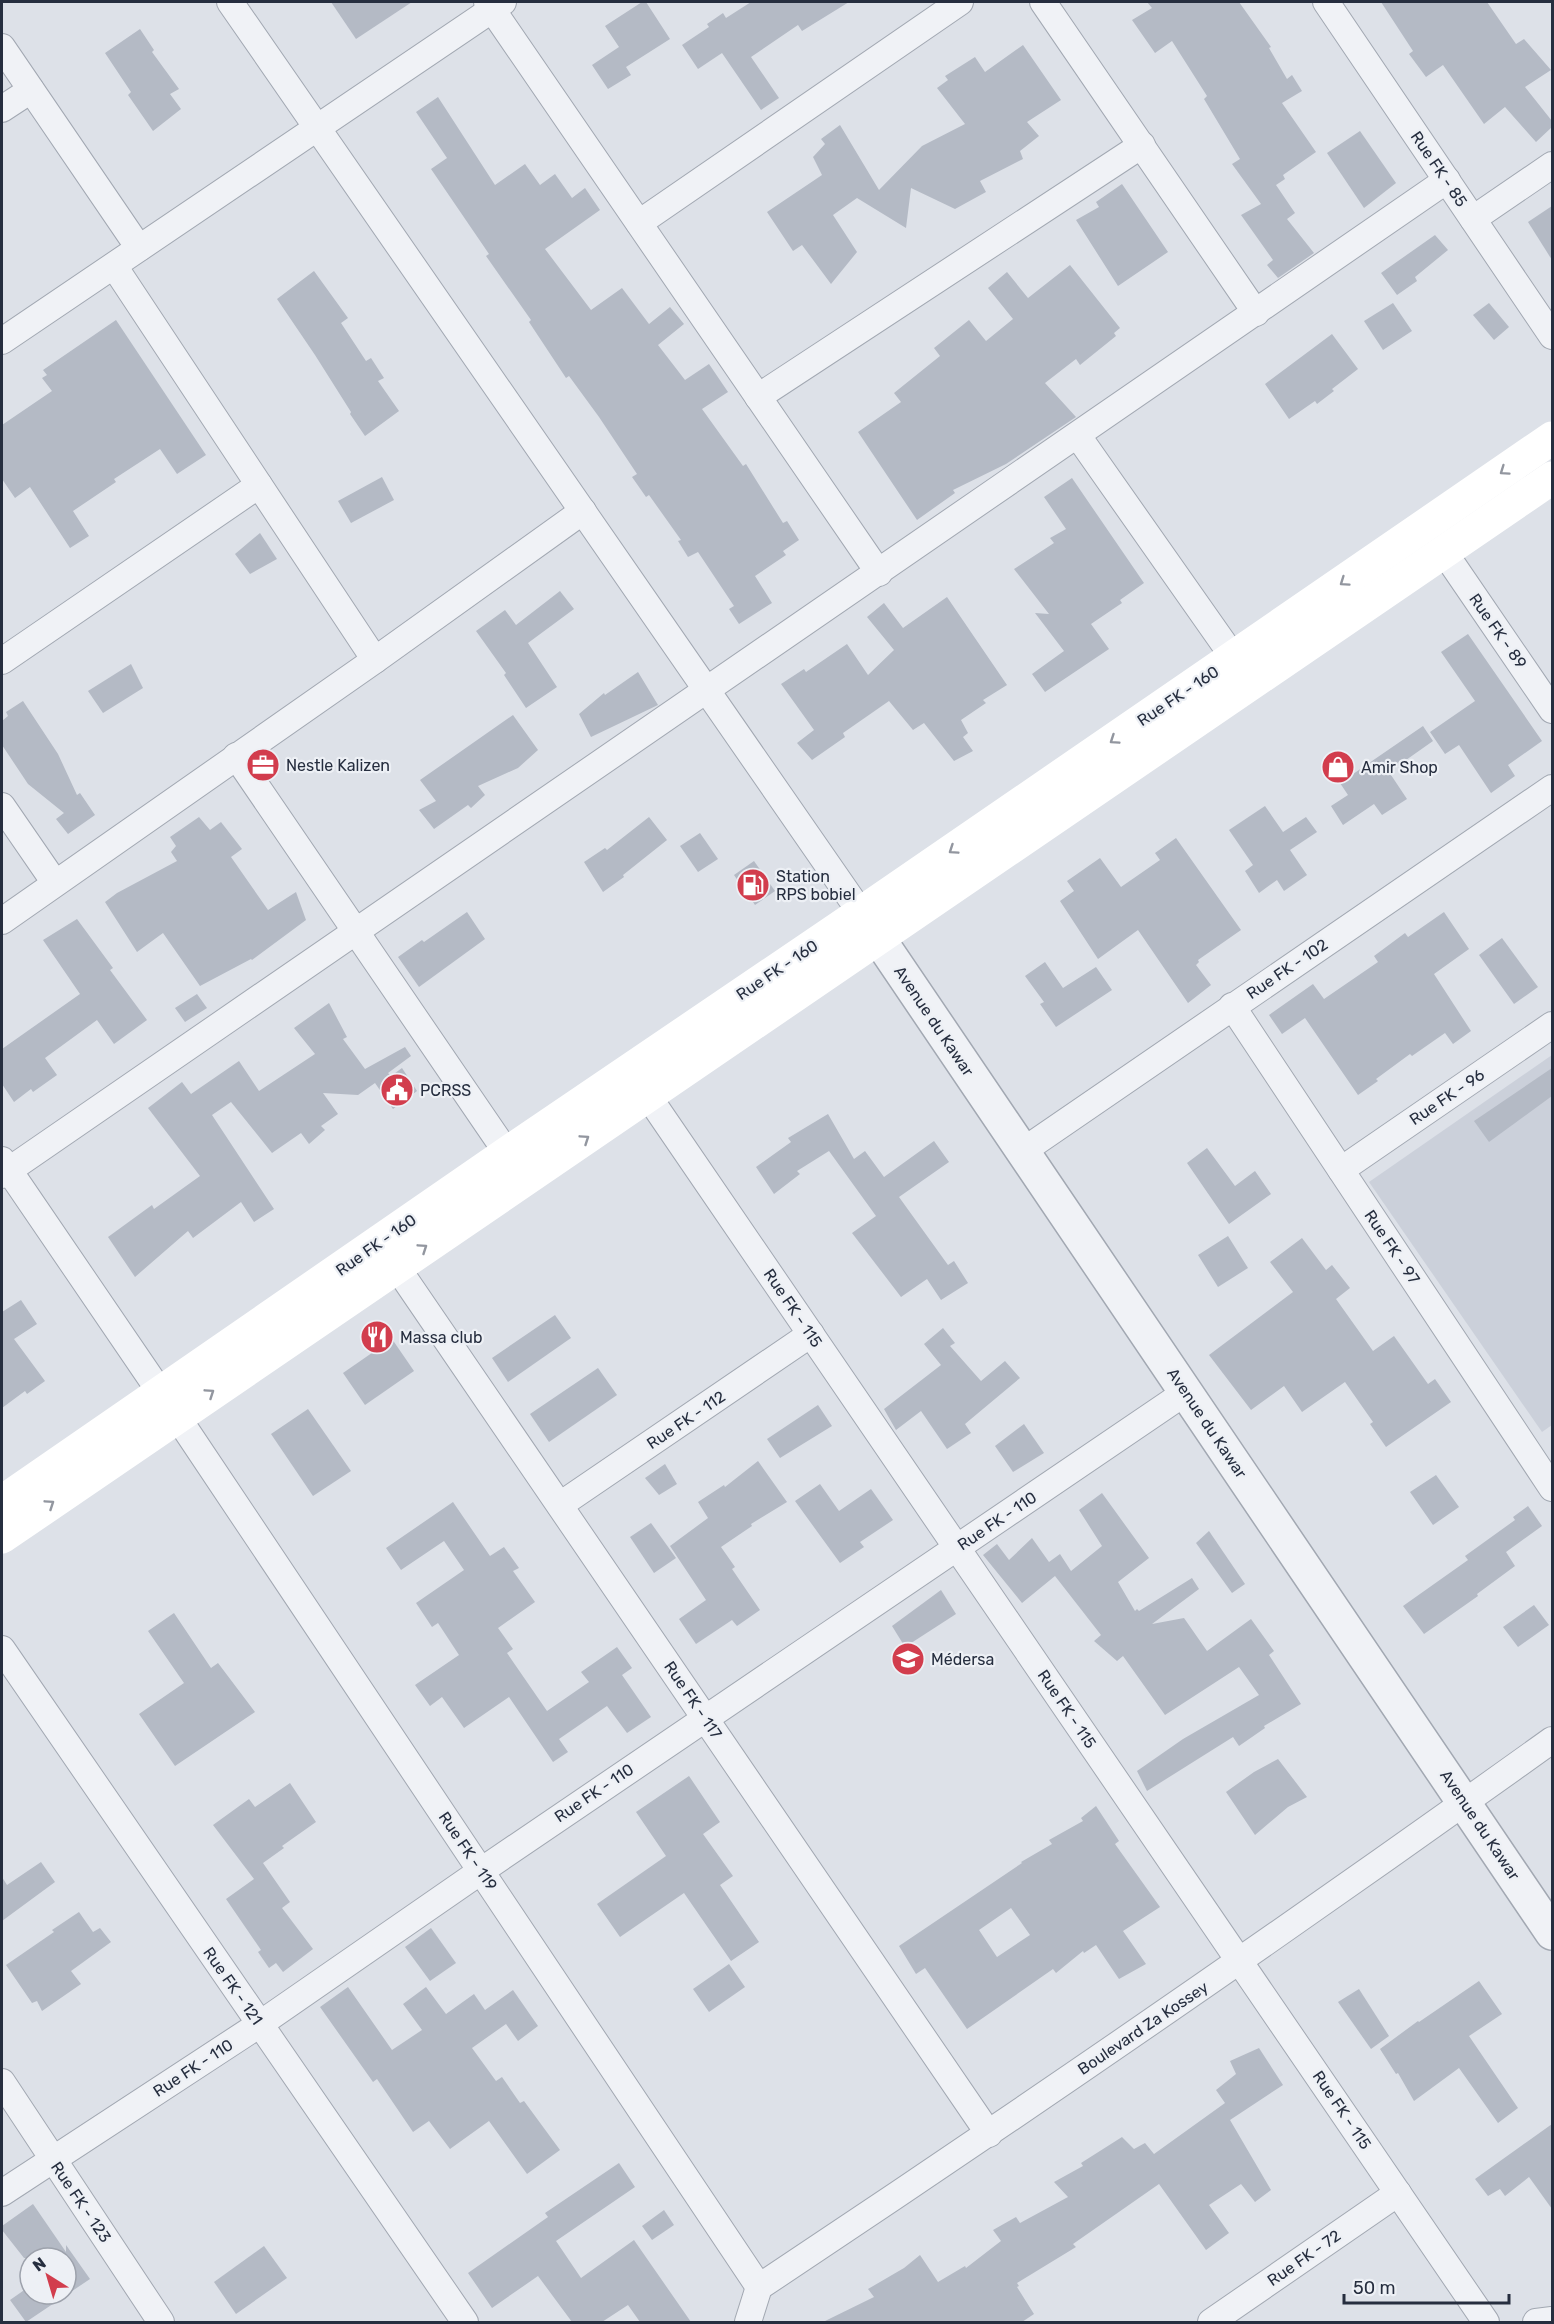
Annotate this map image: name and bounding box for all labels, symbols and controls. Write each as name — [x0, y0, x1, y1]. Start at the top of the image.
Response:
street label: Rue FK - 85 — [1407, 128, 1471, 210]
one-way arrow — [1500, 464, 1511, 475]
one-way arrow — [1339, 575, 1350, 586]
street label: Rue FK - 89 — [1465, 590, 1531, 672]
street label: Rue FK - 160 — [1134, 662, 1222, 730]
one-way arrow — [1109, 733, 1120, 744]
office icon: Nestle Kalizen — [245, 747, 281, 783]
shop icon: Amir Shop — [1320, 749, 1356, 785]
place label: Nestle Kalizen — [286, 756, 390, 775]
place label: Amir Shop — [1361, 758, 1438, 777]
one-way arrow — [949, 843, 960, 854]
fuel station icon: Station RPS bobiel — [735, 867, 771, 903]
place label: Station RPS bobiel — [776, 867, 856, 904]
street label: Rue FK - 102 — [1243, 935, 1331, 1003]
street label: Rue FK - 160 — [733, 936, 821, 1004]
street label: Avenue du Kawar — [890, 962, 978, 1080]
street label: Rue FK - 96 — [1406, 1065, 1488, 1129]
public building icon: PCRSS — [379, 1072, 415, 1108]
place label: PCRSS — [420, 1081, 471, 1100]
one-way arrow — [578, 1135, 589, 1146]
street label: Rue FK - 97 — [1360, 1206, 1424, 1288]
street label: Rue FK - 160 — [332, 1210, 420, 1280]
one-way arrow — [416, 1244, 427, 1255]
street label: Rue FK - 115 — [760, 1265, 826, 1351]
restaurant icon: Massa club — [359, 1319, 395, 1355]
place label: Massa club — [400, 1328, 482, 1347]
street label: Avenue du Kawar — [1163, 1364, 1251, 1482]
street label: Rue FK - 112 — [643, 1387, 729, 1453]
one-way arrow — [203, 1389, 214, 1400]
street label: Rue FK - 110 — [954, 1488, 1040, 1554]
one-way arrow — [43, 1500, 54, 1511]
school or university icon: Médersa — [890, 1641, 926, 1677]
place label: Médersa — [931, 1650, 994, 1669]
street label: Rue FK - 117 — [660, 1658, 726, 1742]
street label: Rue FK - 115 — [1034, 1666, 1100, 1752]
street label: Rue FK - 110 — [551, 1760, 637, 1826]
street label: Avenue du Kawar — [1436, 1766, 1524, 1884]
street label: Rue FK - 119 — [435, 1808, 501, 1894]
street label: Rue FK - 121 — [199, 1943, 267, 2029]
street label: Boulevard Za Kossey — [1074, 1977, 1212, 2079]
street label: Rue FK - 110 — [150, 2035, 236, 2101]
street label: Rue FK - 115 — [1309, 2067, 1375, 2153]
street label: Rue FK - 123 — [47, 2158, 115, 2246]
street label: Rue FK - 72 — [1264, 2226, 1344, 2290]
north arrow — [18, 2246, 78, 2306]
text: N — [29, 2253, 50, 2275]
scale bar — [1344, 2267, 1509, 2305]
text: 50 m — [1353, 2277, 1396, 2299]

